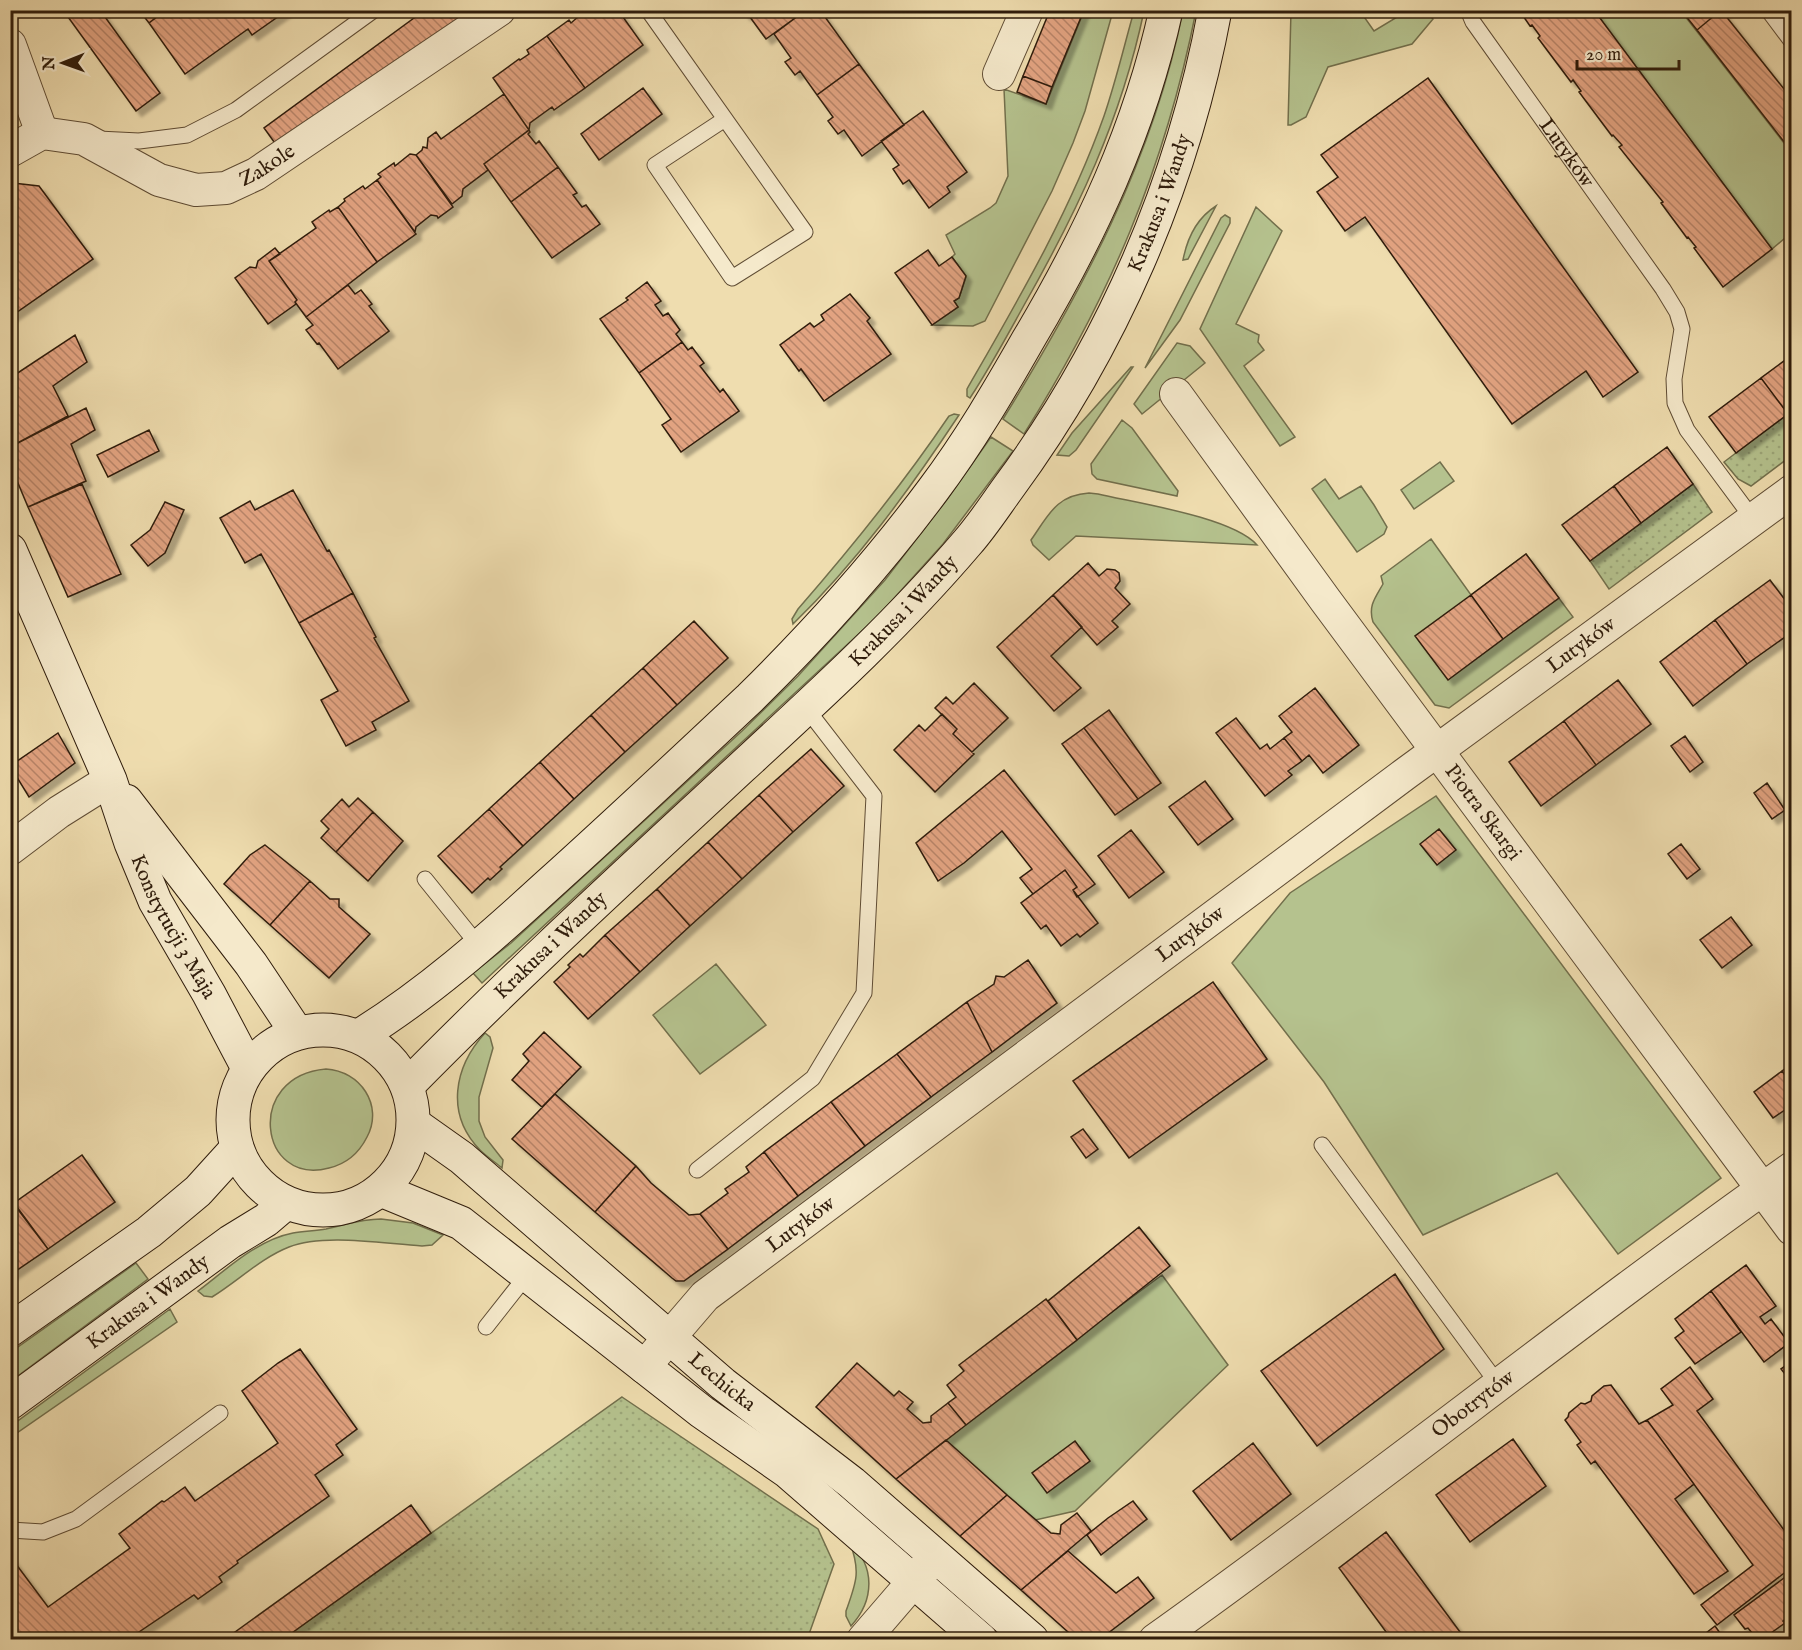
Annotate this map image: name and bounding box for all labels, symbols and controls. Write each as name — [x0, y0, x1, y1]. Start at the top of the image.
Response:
north arrow — [33, 33, 93, 93]
scale bar — [1577, 33, 1679, 71]
text: 20 m — [1586, 44, 1621, 67]
text: N — [40, 56, 60, 71]
street label: Lutyków — [1532, 113, 1601, 194]
street label: Krakusa i Wandy — [1122, 130, 1198, 277]
street label: Zakole — [235, 138, 301, 193]
street label: Krakusa i Wandy — [843, 549, 964, 673]
street label: Lutyków — [1541, 610, 1622, 679]
street label: Piotra Skargi — [1438, 759, 1528, 866]
street label: Konstytucji 3 Maja — [124, 850, 223, 1005]
street label: Krakusa i Wandy — [489, 885, 613, 1006]
street label: Lutyków — [1151, 899, 1231, 969]
street label: Lutyków — [761, 1189, 841, 1259]
street label: Krakusa i Wandy — [81, 1248, 215, 1356]
street label: Lechicka — [682, 1346, 762, 1418]
street label: Obotrytów — [1426, 1363, 1521, 1444]

